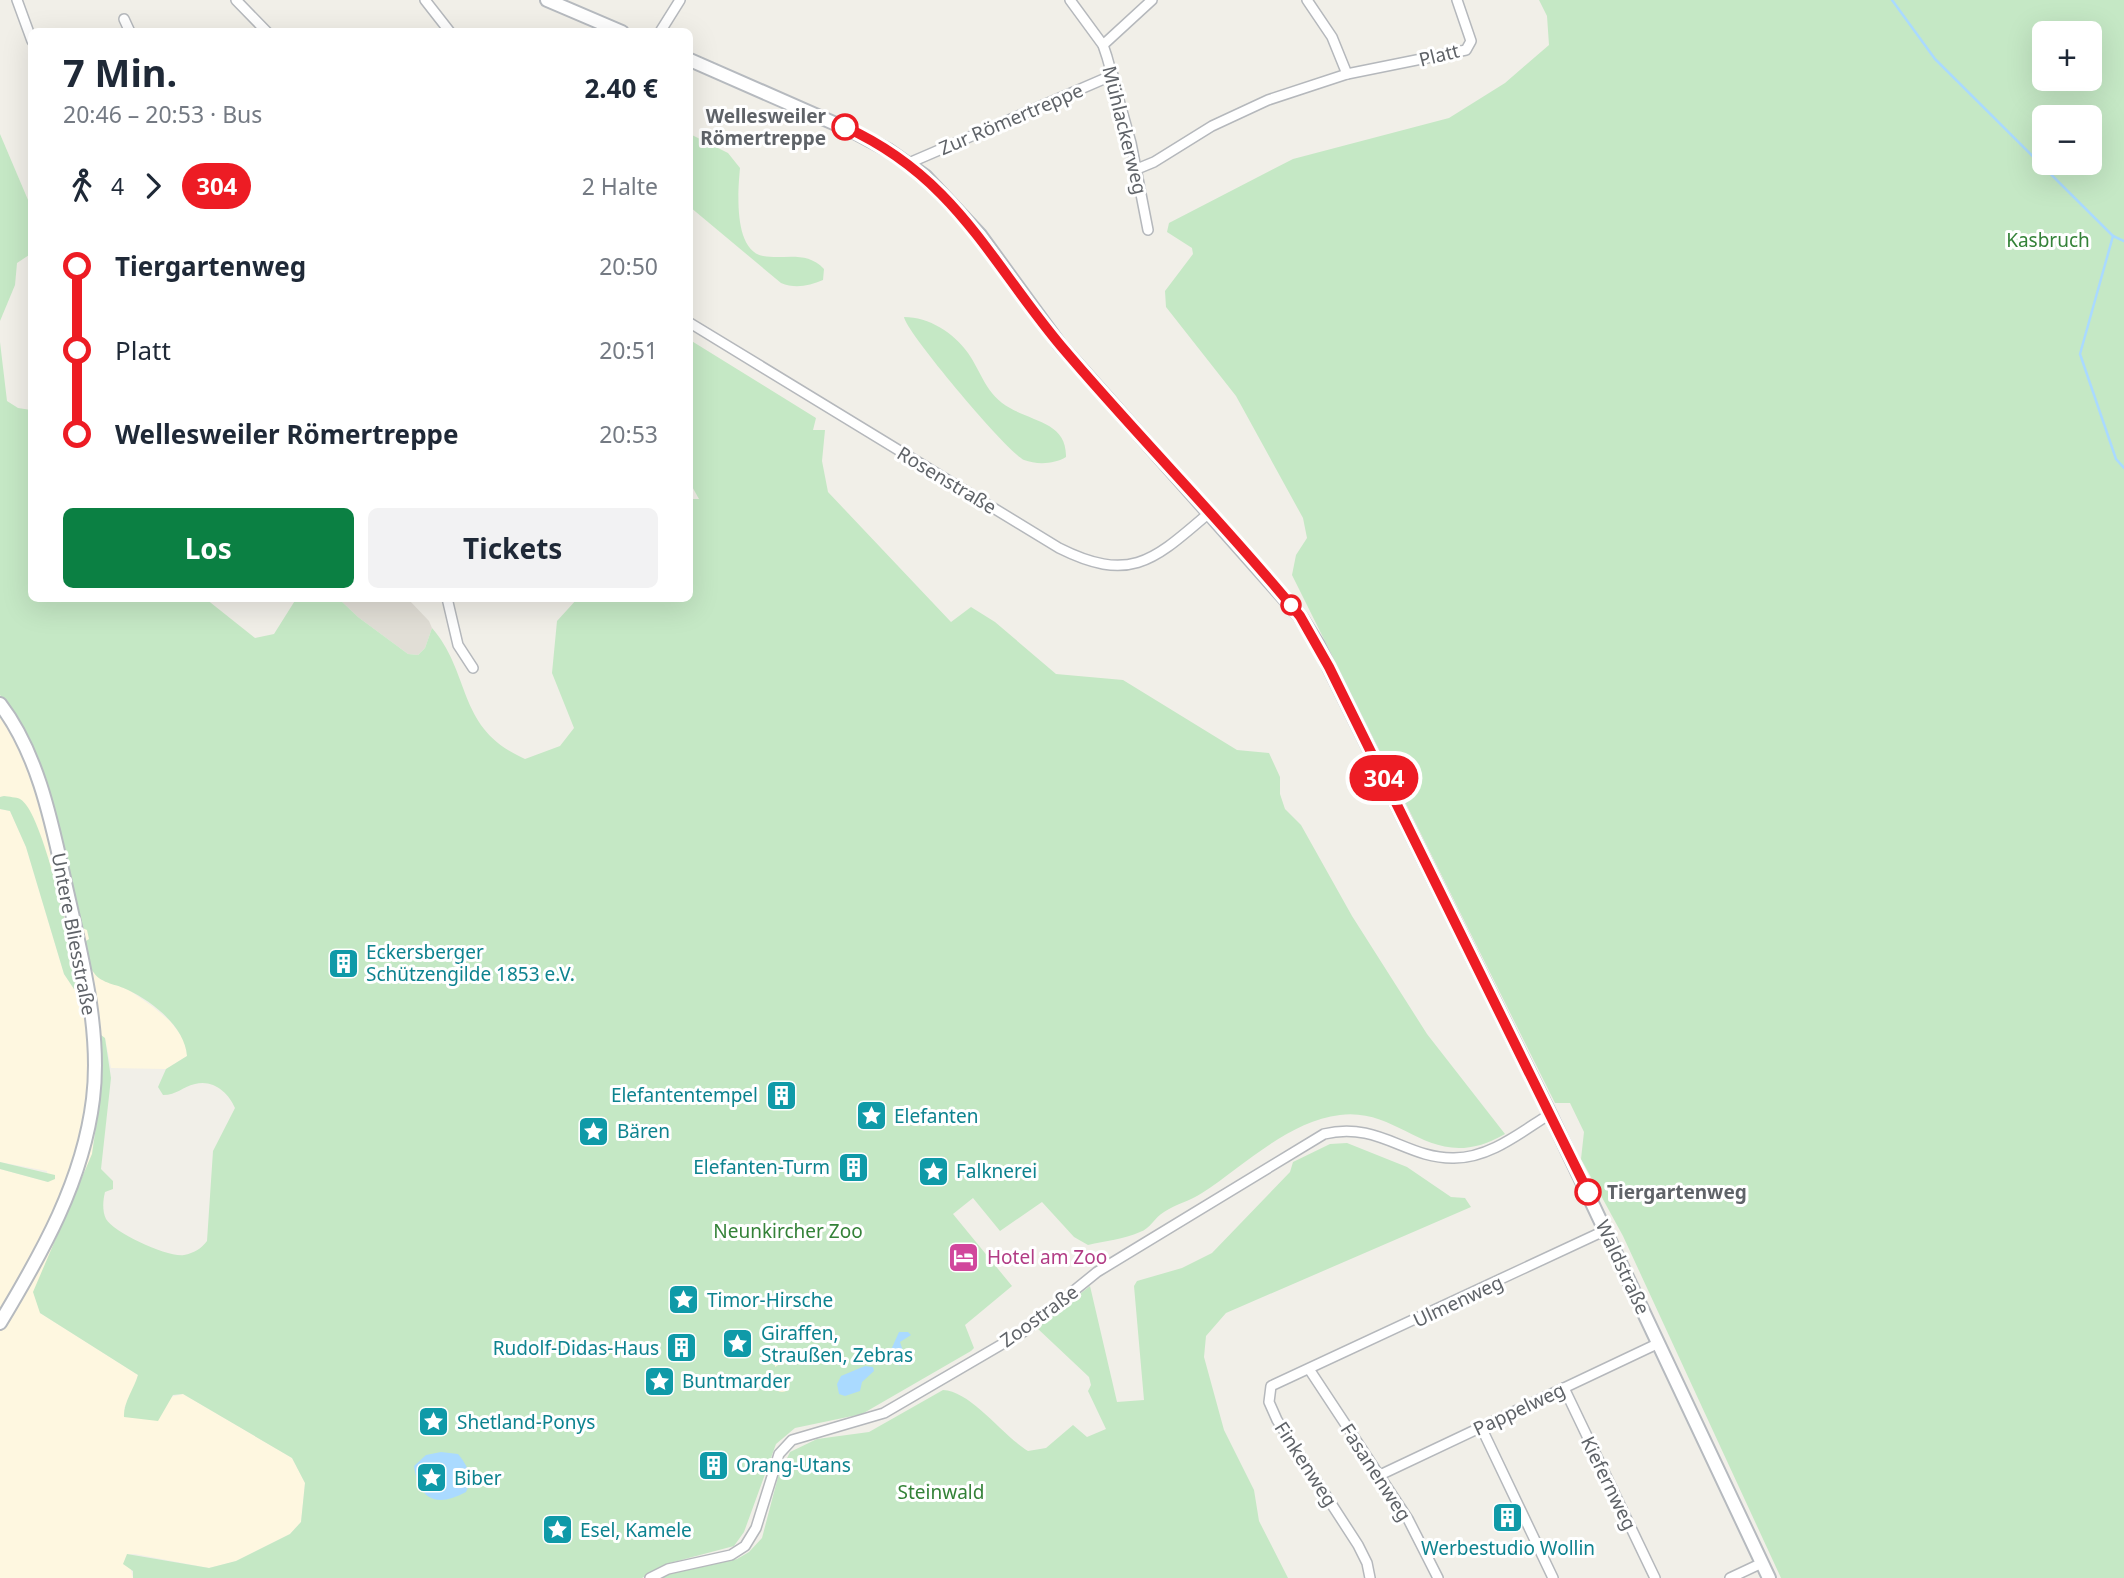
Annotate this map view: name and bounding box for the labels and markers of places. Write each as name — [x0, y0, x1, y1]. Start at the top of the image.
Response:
place label: Wellesweiler Römertreppe — [700, 103, 827, 151]
marker: Wellesweiler Römertreppe — [832, 114, 858, 140]
unlabelled marker — [1281, 595, 1301, 615]
place label: Eckersberger Schützengilde 1853 e.V. — [366, 939, 575, 987]
building icon: Eckersberger Schützengilde 1853 e.V. — [326, 946, 360, 980]
building icon: Elefantentempel — [764, 1078, 798, 1112]
place label: Elefantentempel — [611, 1082, 758, 1108]
place icon: Elefanten — [854, 1099, 888, 1133]
place label: Elefanten — [894, 1103, 978, 1129]
place icon: Bären — [577, 1114, 611, 1148]
place label: Bären — [617, 1118, 670, 1144]
building icon: Elefanten-Turm — [836, 1150, 870, 1184]
place label: Elefanten-Turm — [693, 1154, 830, 1180]
place icon: Falknerei — [916, 1154, 950, 1188]
place label: Falknerei — [956, 1158, 1037, 1184]
marker: Tiergartenweg — [1575, 1179, 1601, 1205]
place label: Tiergartenweg — [1607, 1179, 1747, 1205]
hotel icon: Hotel am Zoo — [947, 1240, 981, 1274]
place label: Hotel am Zoo — [987, 1244, 1107, 1270]
place icon: Timor-Hirsche — [667, 1283, 701, 1317]
place label: Timor-Hirsche — [707, 1287, 833, 1313]
place label: Giraffen, Straußen, Zebras — [761, 1320, 913, 1368]
place icon: Giraffen, Straußen, Zebras — [721, 1327, 755, 1361]
building icon: Rudolf-Didas-Haus — [665, 1331, 699, 1365]
place label: Rudolf-Didas-Haus — [493, 1335, 659, 1361]
place icon: Buntmarder — [642, 1364, 676, 1398]
place label: Buntmarder — [682, 1368, 791, 1394]
place icon: Shetland-Ponys — [417, 1405, 451, 1439]
place label: Shetland-Ponys — [457, 1409, 595, 1435]
building icon: Orang-Utans — [696, 1448, 730, 1482]
place label: Orang-Utans — [736, 1452, 851, 1478]
place icon: Biber — [414, 1461, 448, 1495]
place label: Biber — [454, 1465, 502, 1491]
building icon: Werbestudio Wollin — [1491, 1500, 1525, 1534]
place icon: Esel, Kamele — [540, 1513, 574, 1547]
place label: Esel, Kamele — [580, 1517, 692, 1543]
place label: Werbestudio Wollin — [1421, 1535, 1595, 1561]

